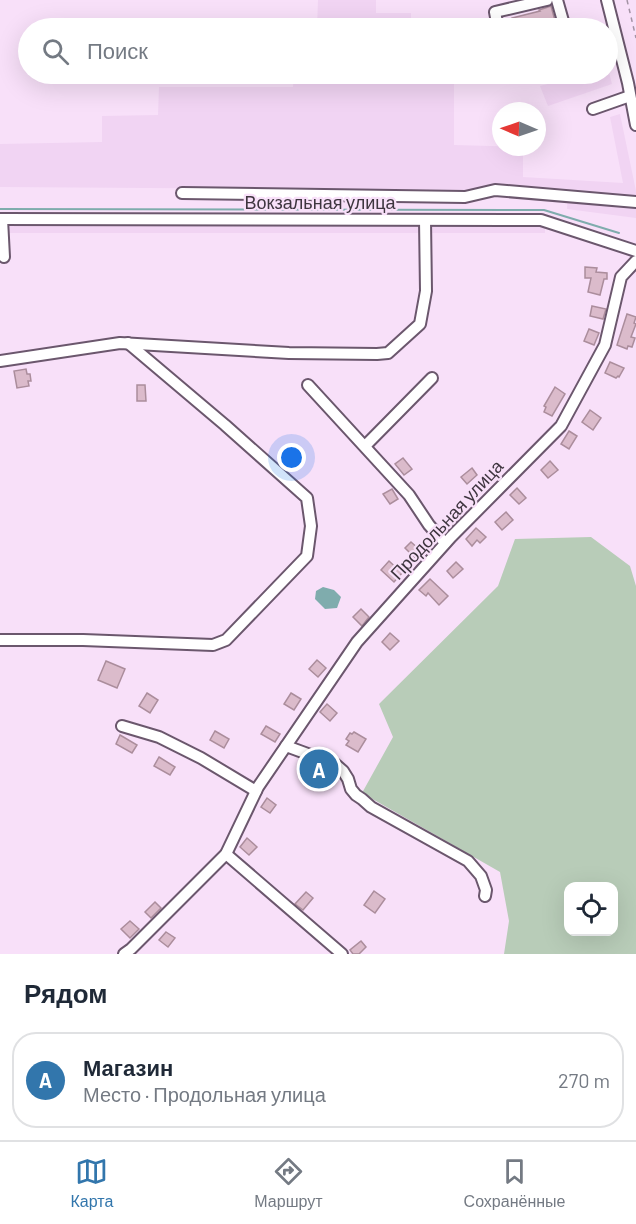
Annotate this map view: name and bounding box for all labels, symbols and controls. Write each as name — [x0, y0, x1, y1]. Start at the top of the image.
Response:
search box — [18, 18, 618, 84]
icon: search — [39, 35, 72, 68]
text: Поиск — [87, 37, 148, 63]
north arrow — [492, 102, 546, 156]
street label: Вокзальная улица — [244, 191, 396, 213]
your location — [277, 443, 306, 472]
street label: Продольная улица — [385, 454, 508, 584]
pin: A — [300, 746, 338, 792]
map controls — [564, 882, 618, 936]
button: locate — [564, 882, 618, 936]
text: Рядом — [24, 977, 107, 1008]
text: Магазин — [83, 1054, 173, 1080]
text: A — [39, 1068, 52, 1092]
text: 270 m — [558, 1068, 610, 1092]
text: Место · Продольная улица — [83, 1082, 326, 1106]
tab: Карта — [71, 1155, 113, 1211]
tab: Маршрут — [254, 1155, 323, 1211]
tab: Сохранённые — [464, 1155, 565, 1211]

